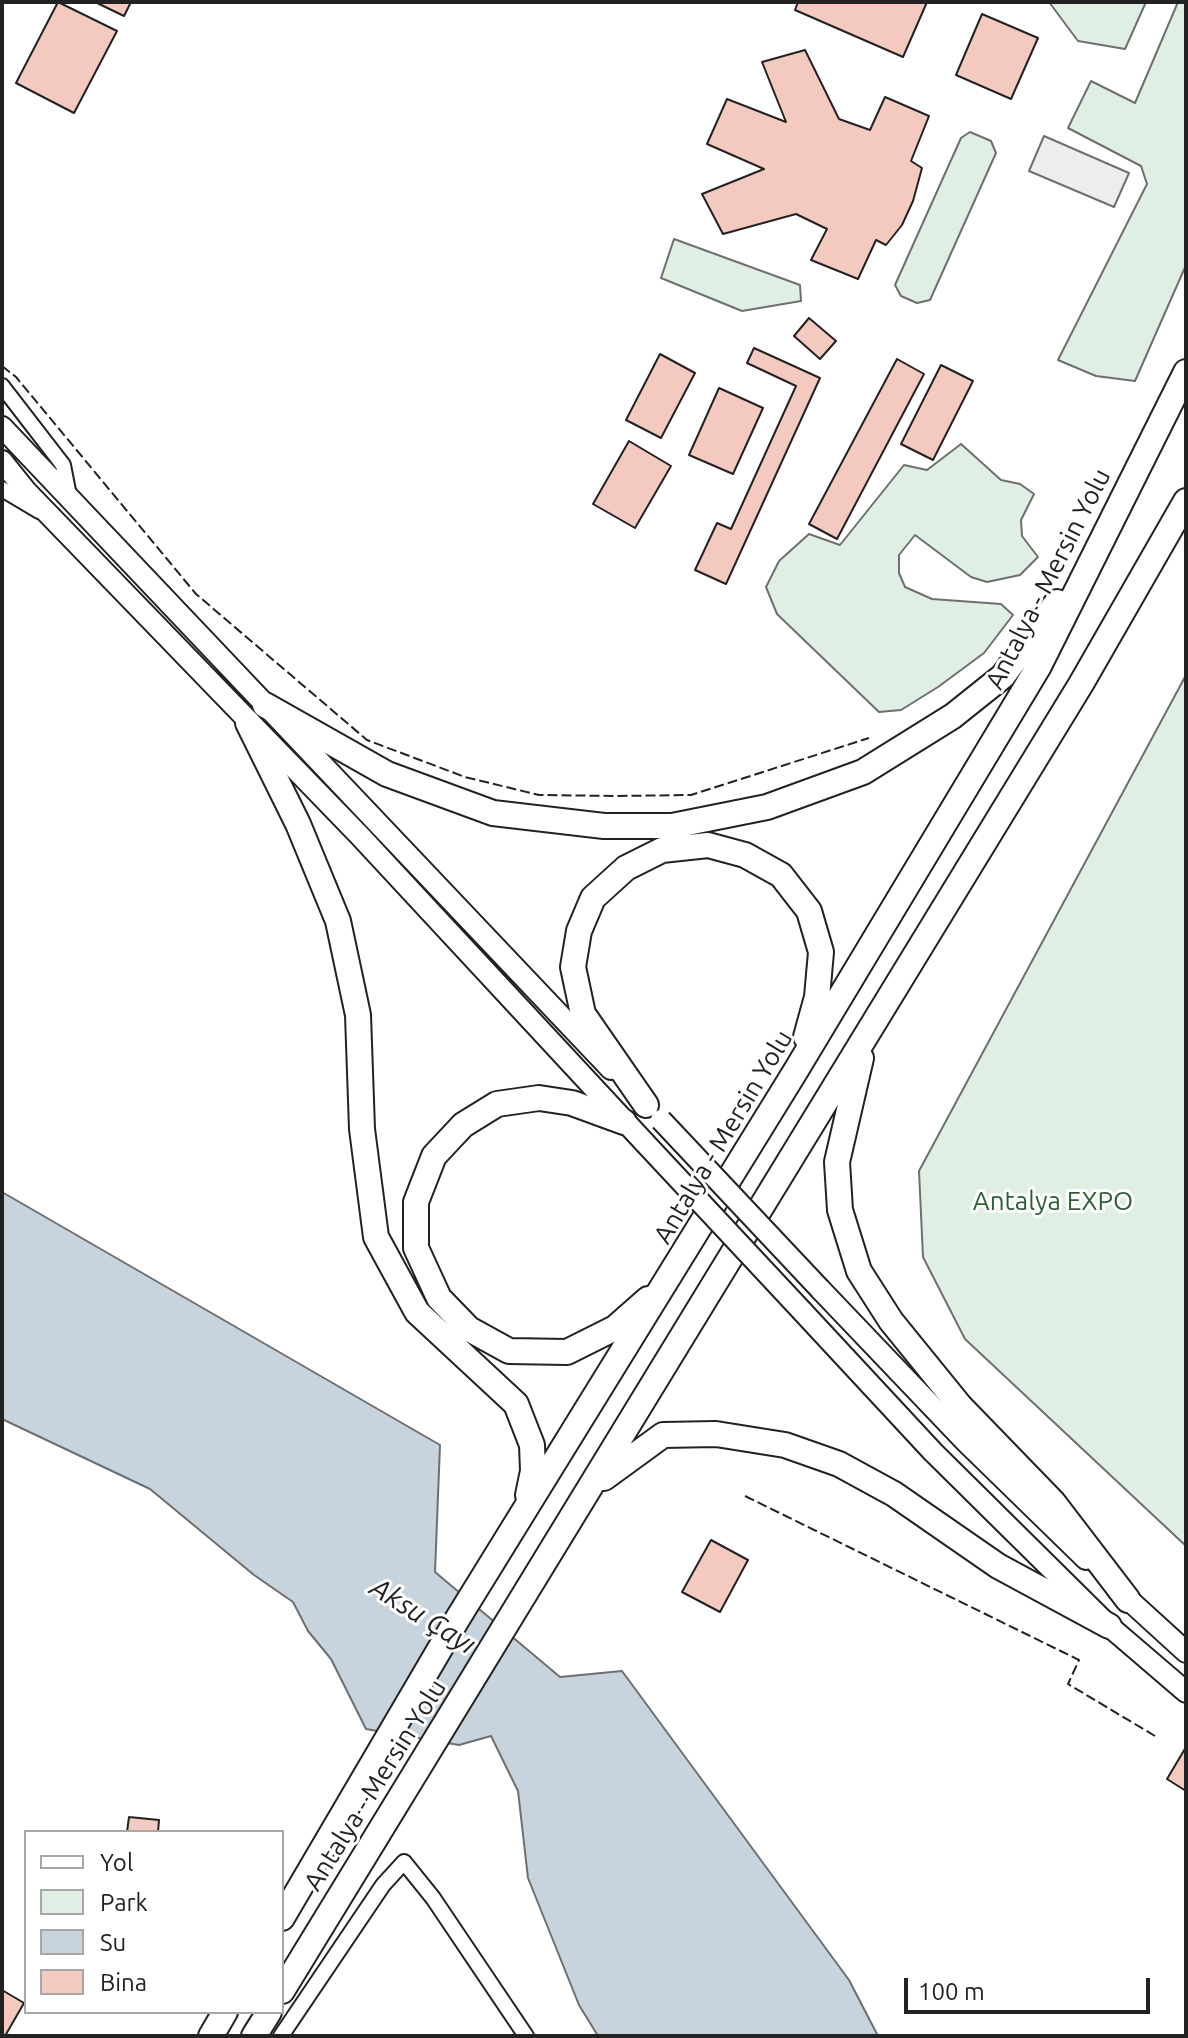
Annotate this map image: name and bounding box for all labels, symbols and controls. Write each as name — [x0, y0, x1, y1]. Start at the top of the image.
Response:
street label: Antalya - Mersin Yolu — [979, 464, 1117, 694]
street label: Antalya - Mersin Yolu — [647, 1025, 799, 1249]
park label: Antalya EXPO — [973, 1185, 1133, 1217]
water label: Aksu Çayı — [364, 1570, 482, 1662]
street label: Antalya - Mersin Yolu — [297, 1674, 453, 1896]
legend — [24, 1830, 284, 2014]
text: Yol — [100, 1849, 133, 1876]
text: Park — [100, 1889, 148, 1916]
text: Su — [100, 1929, 126, 1956]
scale bar — [908, 1962, 1154, 2012]
text: Bina — [100, 1969, 147, 1996]
text: 100 m — [918, 1978, 985, 2005]

